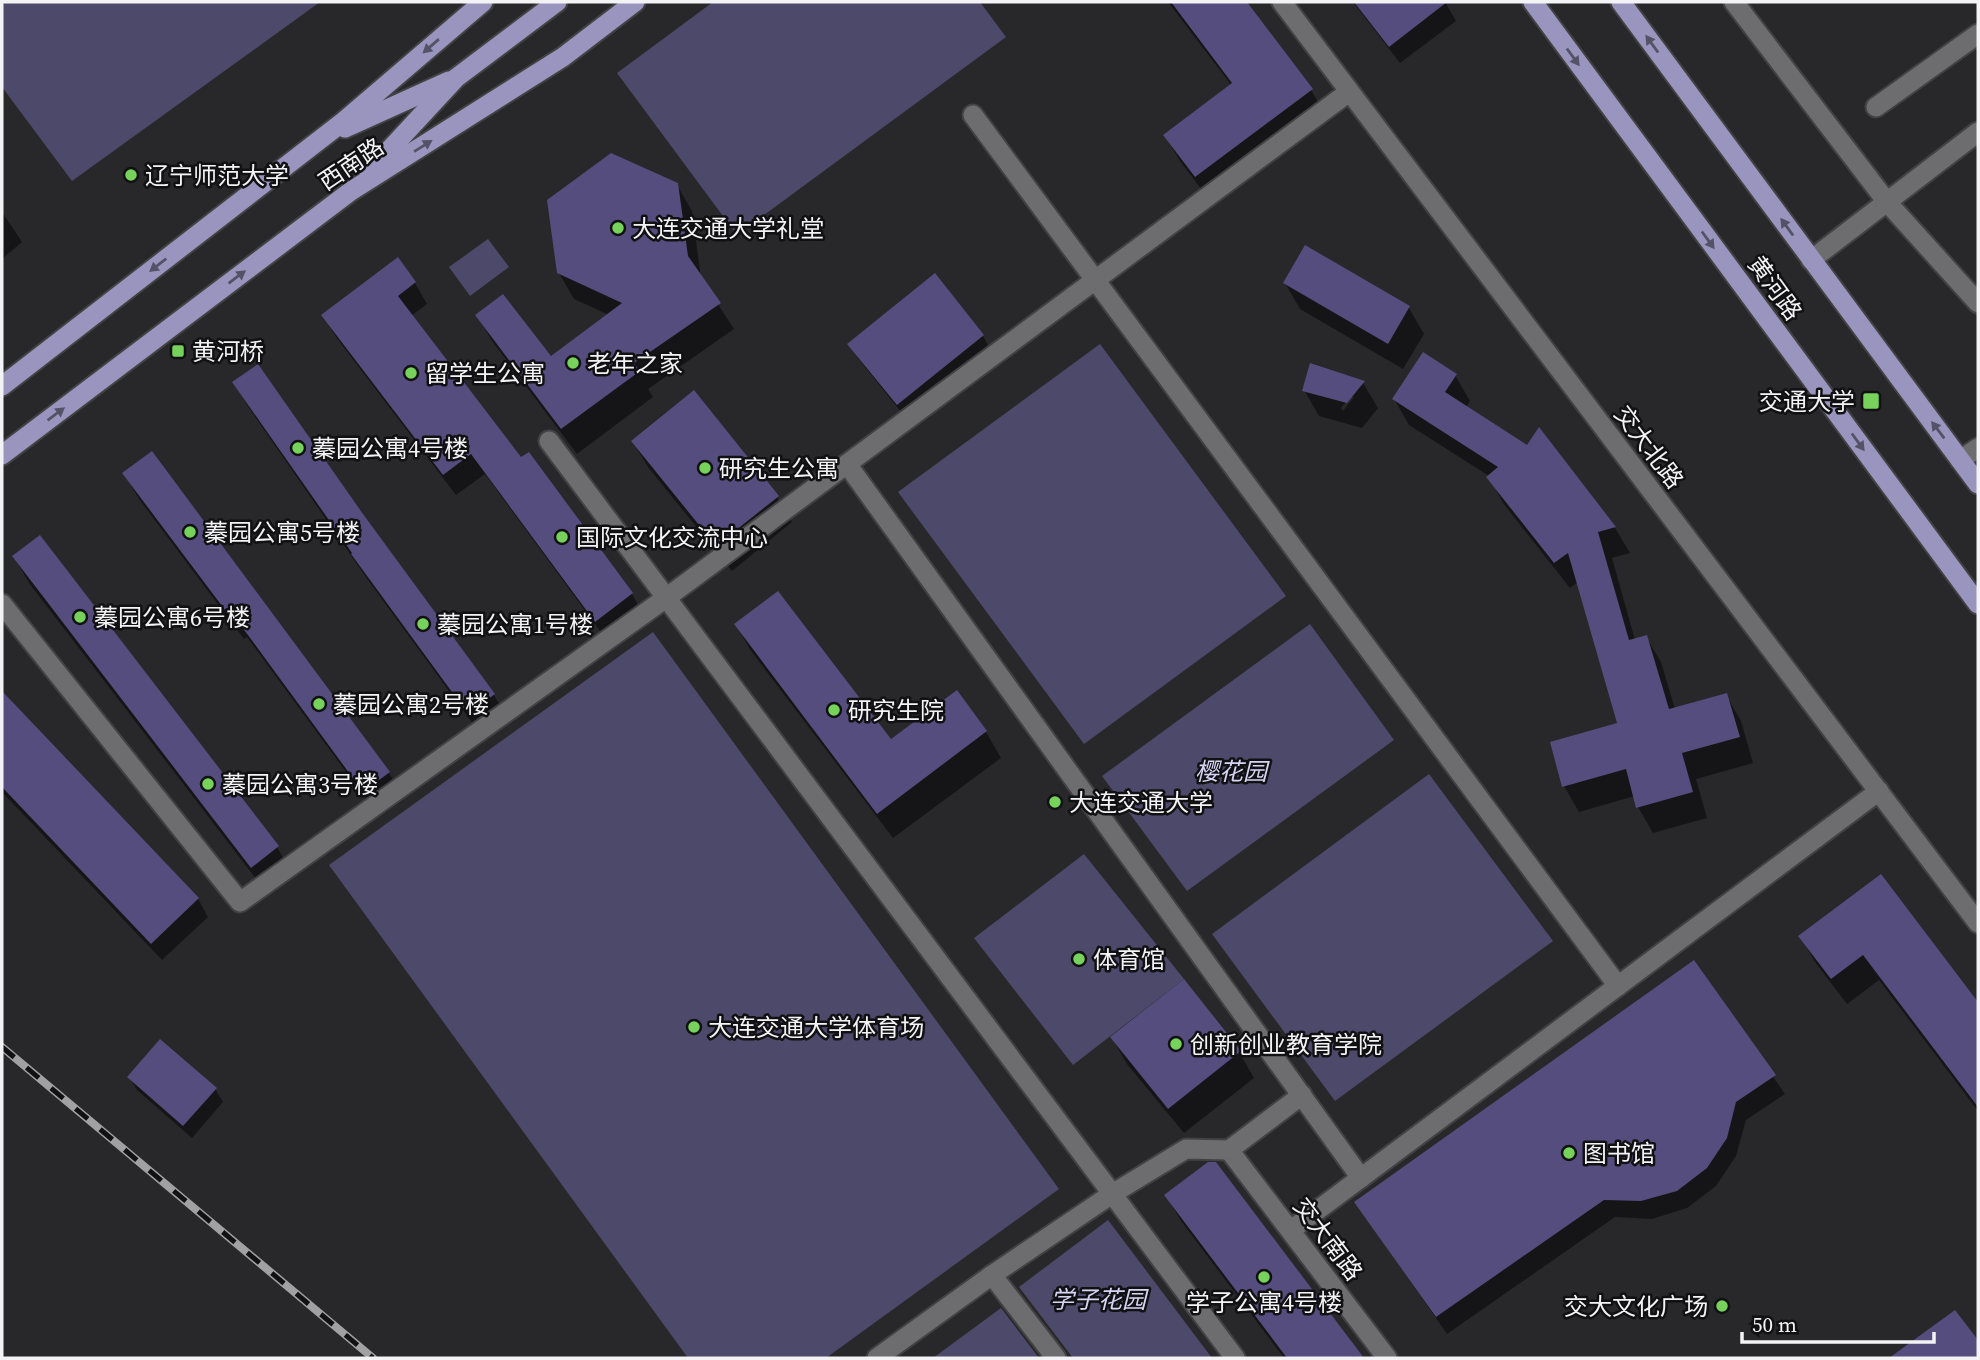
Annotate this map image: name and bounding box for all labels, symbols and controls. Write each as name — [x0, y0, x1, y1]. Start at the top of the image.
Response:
one-way arrow — [1645, 35, 1659, 53]
one-way arrow — [422, 38, 440, 54]
one-way arrow — [1566, 47, 1580, 66]
street label: 西南路 — [312, 130, 390, 198]
one-way arrow — [414, 139, 433, 152]
place label: 辽宁师范大学 — [145, 159, 289, 192]
marker: 辽宁师范大学 — [123, 167, 139, 183]
place label: 大连交通大学礼堂 — [632, 212, 824, 245]
one-way arrow — [1781, 218, 1795, 236]
marker: 大连交通大学礼堂 — [610, 220, 626, 236]
one-way arrow — [1701, 230, 1716, 248]
street label: 黄河路 — [1740, 249, 1810, 327]
one-way arrow — [149, 258, 167, 272]
one-way arrow — [228, 269, 246, 284]
place label: 黄河桥 — [192, 335, 264, 368]
marker: 黄河桥 — [170, 343, 186, 359]
place label: 老年之家 — [587, 347, 683, 380]
marker: 老年之家 — [565, 355, 581, 371]
place label: 留学生公寓 — [425, 357, 545, 390]
marker: 留学生公寓 — [403, 365, 419, 381]
place label: 交通大学 — [1759, 385, 1855, 418]
marker: 交通大学 — [1861, 391, 1881, 411]
street label: 交大北路 — [1607, 399, 1691, 495]
one-way arrow — [47, 407, 65, 421]
one-way arrow — [1930, 421, 1945, 439]
place label: 蓁园公寓4号楼 — [312, 432, 468, 465]
one-way arrow — [1851, 433, 1865, 451]
marker: 蓁园公寓4号楼 — [290, 440, 306, 456]
place label: 研究生公寓 — [719, 452, 839, 485]
marker: 研究生公寓 — [697, 460, 713, 476]
place label: 蓁园公寓5号楼 — [204, 516, 360, 549]
place label: 国际文化交流中心 — [576, 521, 768, 554]
marker: 蓁园公寓5号楼 — [182, 524, 198, 540]
marker: 国际文化交流中心 — [554, 529, 570, 545]
place label: 蓁园公寓6号楼 — [94, 601, 250, 634]
place label: 蓁园公寓1号楼 — [437, 608, 593, 641]
marker: 蓁园公寓6号楼 — [72, 609, 88, 625]
marker: 蓁园公寓1号楼 — [415, 616, 431, 632]
place label: 蓁园公寓2号楼 — [333, 688, 489, 721]
place label: 研究生院 — [848, 694, 944, 727]
marker: 蓁园公寓2号楼 — [311, 696, 327, 712]
marker: 研究生院 — [826, 702, 842, 718]
park label: 樱花园 — [1195, 755, 1270, 788]
place label: 蓁园公寓3号楼 — [222, 768, 378, 801]
marker: 蓁园公寓3号楼 — [200, 776, 216, 792]
place label: 大连交通大学 — [1069, 786, 1213, 819]
marker: 大连交通大学 — [1047, 794, 1063, 810]
place label: 体育馆 — [1093, 943, 1165, 976]
marker: 体育馆 — [1071, 951, 1087, 967]
place label: 大连交通大学体育场 — [708, 1011, 924, 1044]
marker: 大连交通大学体育场 — [686, 1019, 702, 1035]
place label: 创新创业教育学院 — [1190, 1028, 1382, 1061]
marker: 创新创业教育学院 — [1168, 1036, 1184, 1052]
place label: 图书馆 — [1583, 1137, 1655, 1170]
marker: 图书馆 — [1561, 1145, 1577, 1161]
street label: 交大南路 — [1286, 1191, 1370, 1287]
marker: 学子公寓4号楼 — [1256, 1269, 1272, 1285]
park label: 学子花园 — [1050, 1283, 1149, 1316]
place label: 学子公寓4号楼 — [1186, 1286, 1342, 1319]
place label: 交大文化广场 — [1564, 1290, 1708, 1323]
marker: 交大文化广场 — [1714, 1298, 1730, 1314]
scale bar — [1742, 1300, 1934, 1344]
text: 50 m — [1752, 1310, 1797, 1339]

